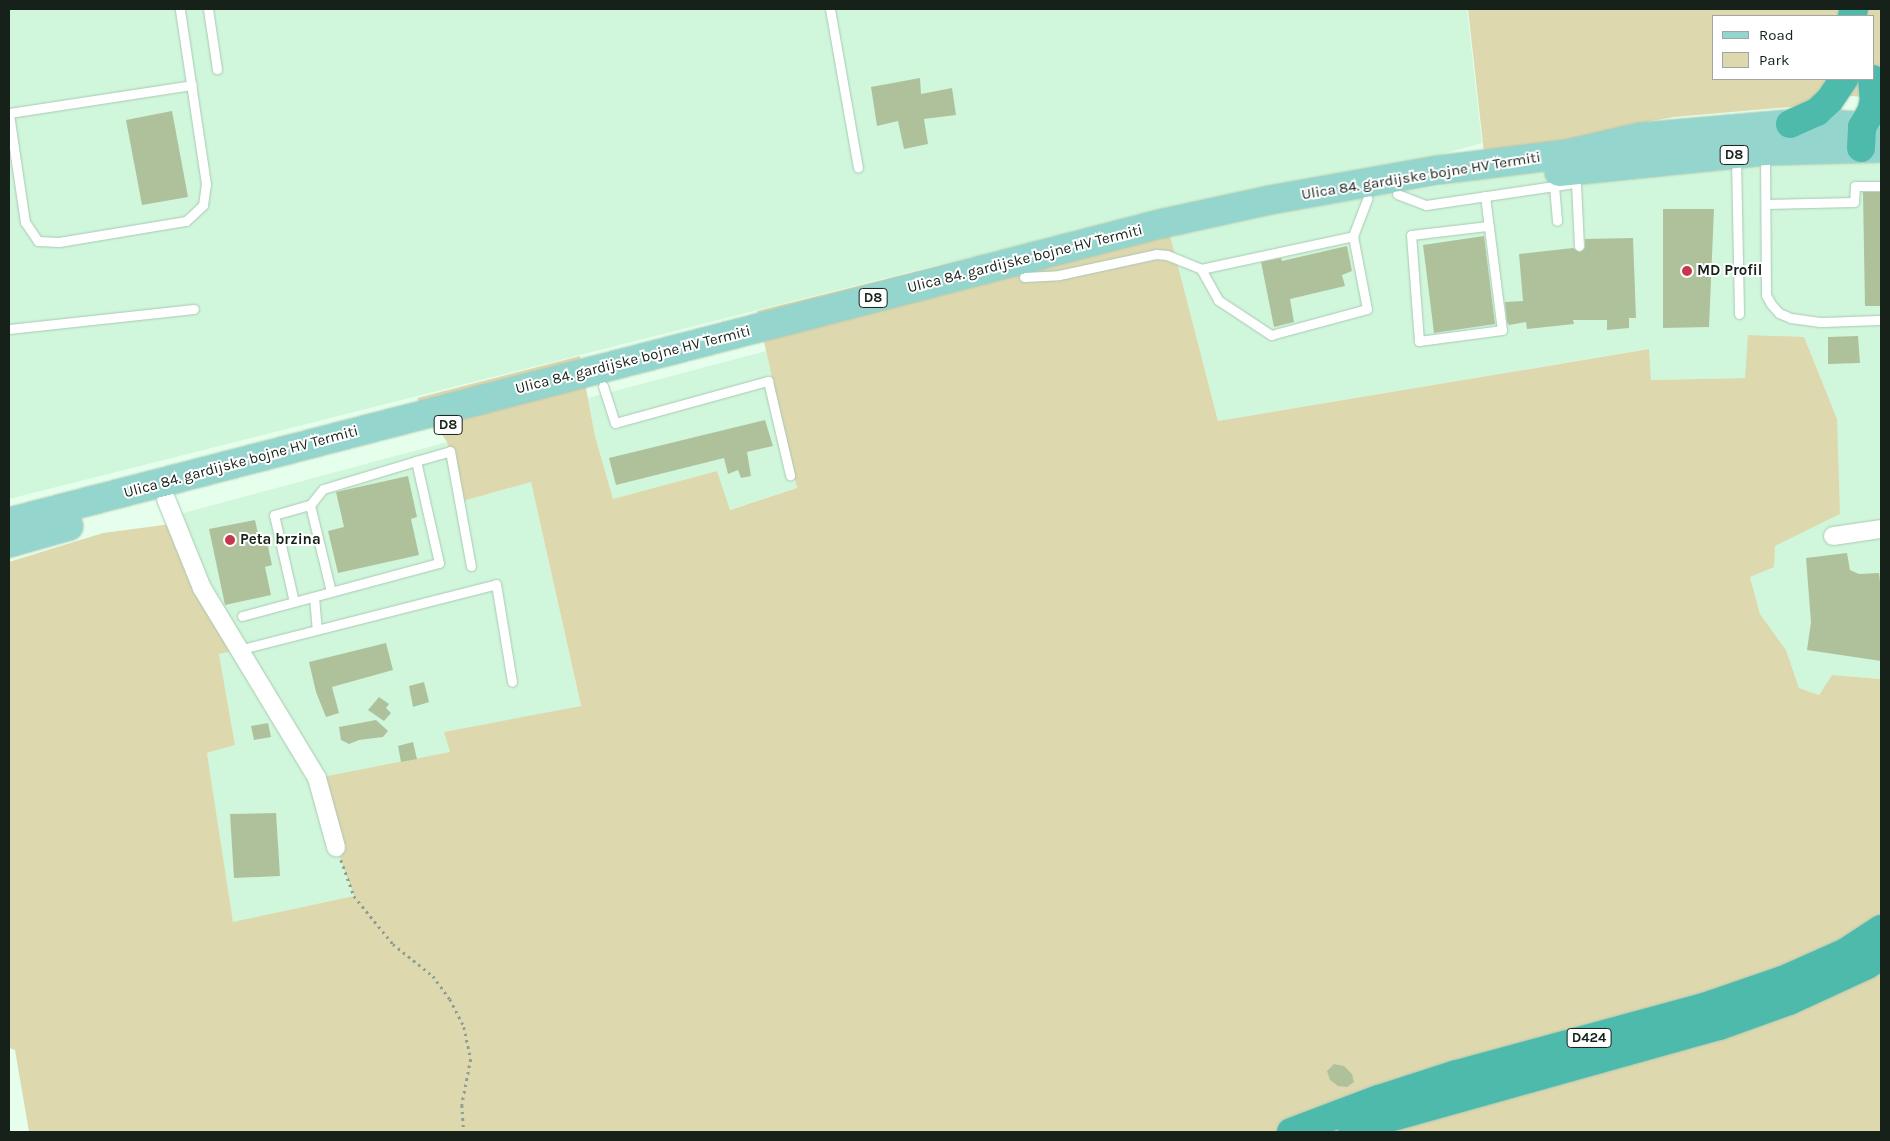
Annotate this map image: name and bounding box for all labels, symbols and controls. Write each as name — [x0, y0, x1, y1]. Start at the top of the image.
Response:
legend — [1712, 15, 1875, 80]
text: Road — [1759, 26, 1794, 44]
text: Park — [1759, 51, 1789, 69]
road number: D8 — [1719, 144, 1749, 166]
street label: Ulica 84. gardijske bojne HV Termiti — [1300, 148, 1542, 204]
street label: Ulica 84. gardijske bojne HV Termiti — [905, 221, 1145, 297]
place label: MD Profil — [1697, 262, 1762, 280]
marker: MD Profil — [1681, 265, 1693, 277]
road number: D8 — [858, 286, 888, 310]
street label: Ulica 84. gardijske bojne HV Termiti — [513, 322, 753, 398]
road number: D8 — [433, 414, 463, 436]
street label: Ulica 84. gardijske bojne HV Termiti — [122, 422, 360, 502]
place label: Peta brzina — [240, 531, 321, 549]
marker: Peta brzina — [224, 534, 236, 546]
road number: D424 — [1566, 1026, 1612, 1050]

